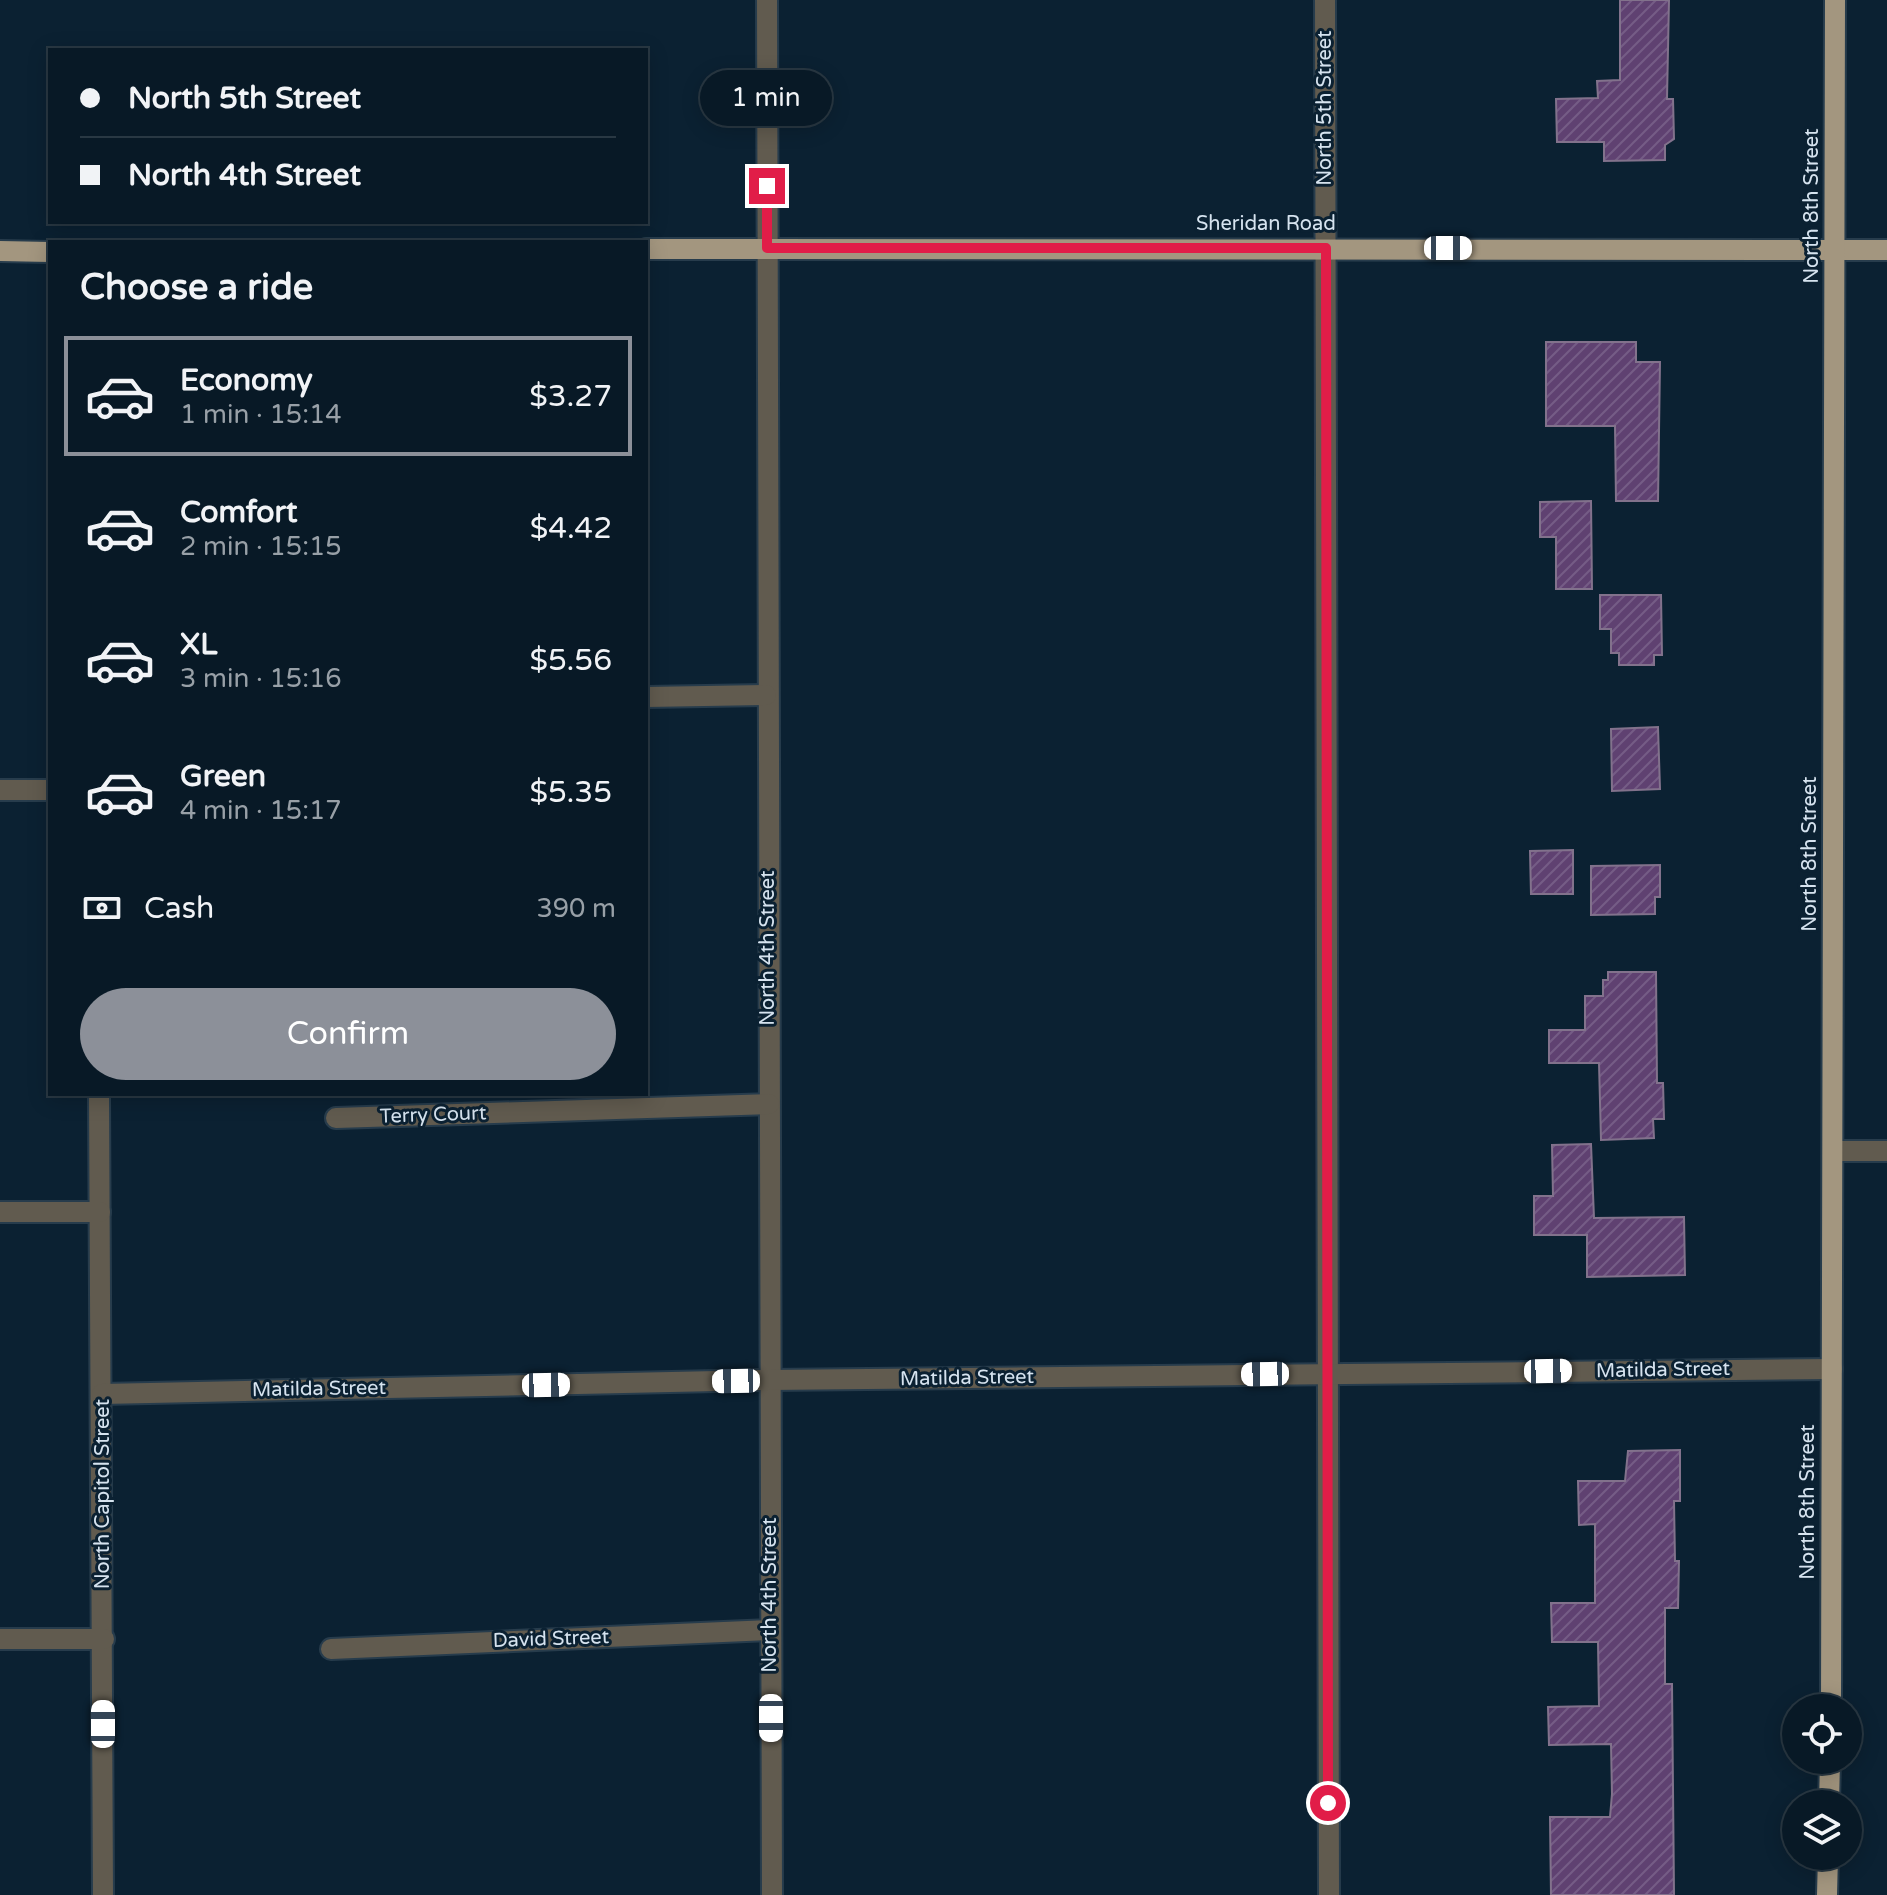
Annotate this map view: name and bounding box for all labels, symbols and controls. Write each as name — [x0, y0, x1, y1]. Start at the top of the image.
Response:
street label: North 5th Street — [1313, 30, 1337, 186]
callout: 1 min — [701, 70, 833, 126]
text: North 5th Street — [128, 80, 361, 117]
text: 1 min — [731, 82, 801, 113]
street label: North 8th Street — [1800, 128, 1824, 284]
text: North 4th Street — [128, 157, 361, 194]
route end — [749, 168, 785, 204]
street label: Sheridan Road — [1196, 212, 1336, 236]
car — [1424, 236, 1472, 260]
text: Choose a ride — [80, 266, 313, 309]
icon: car — [84, 360, 156, 432]
text: Economy — [180, 362, 313, 399]
text: $3.27 — [529, 378, 612, 415]
text: 1 min · 15:14 — [180, 399, 342, 430]
icon: car — [84, 492, 156, 564]
text: Comfort — [180, 494, 298, 531]
text: $4.42 — [530, 510, 612, 547]
text: 2 min · 15:15 — [180, 531, 342, 562]
icon: car — [84, 624, 156, 696]
text: XL — [180, 626, 217, 663]
text: $5.56 — [530, 642, 612, 679]
text: 3 min · 15:16 — [180, 663, 342, 694]
icon: car — [84, 756, 156, 828]
text: Green — [180, 758, 266, 795]
text: $5.35 — [530, 774, 612, 811]
street label: North 8th Street — [1798, 776, 1822, 932]
text: 4 min · 15:17 — [180, 795, 342, 826]
street label: North 4th Street — [756, 870, 780, 1026]
icon: cash — [80, 886, 124, 930]
text: Cash — [144, 890, 214, 927]
text: 390 m — [536, 893, 616, 924]
button: Confirm — [80, 988, 616, 1080]
street label: Terry Court — [379, 1101, 487, 1129]
street label: Matilda Street — [1596, 1357, 1731, 1383]
car — [1524, 1359, 1572, 1383]
car — [1241, 1362, 1289, 1386]
street label: Matilda Street — [900, 1365, 1035, 1391]
car — [712, 1369, 760, 1393]
car — [522, 1373, 570, 1397]
street label: Matilda Street — [252, 1376, 387, 1402]
street label: North Capitol Street — [91, 1398, 115, 1589]
street label: North 8th Street — [1796, 1424, 1820, 1580]
street label: North 4th Street — [758, 1517, 782, 1673]
street label: David Street — [492, 1625, 610, 1653]
car — [759, 1694, 783, 1742]
map controls — [1782, 1694, 1862, 1870]
button: locate — [1782, 1694, 1862, 1774]
car — [91, 1700, 115, 1748]
route start — [1310, 1785, 1346, 1821]
button: layers — [1782, 1790, 1862, 1870]

